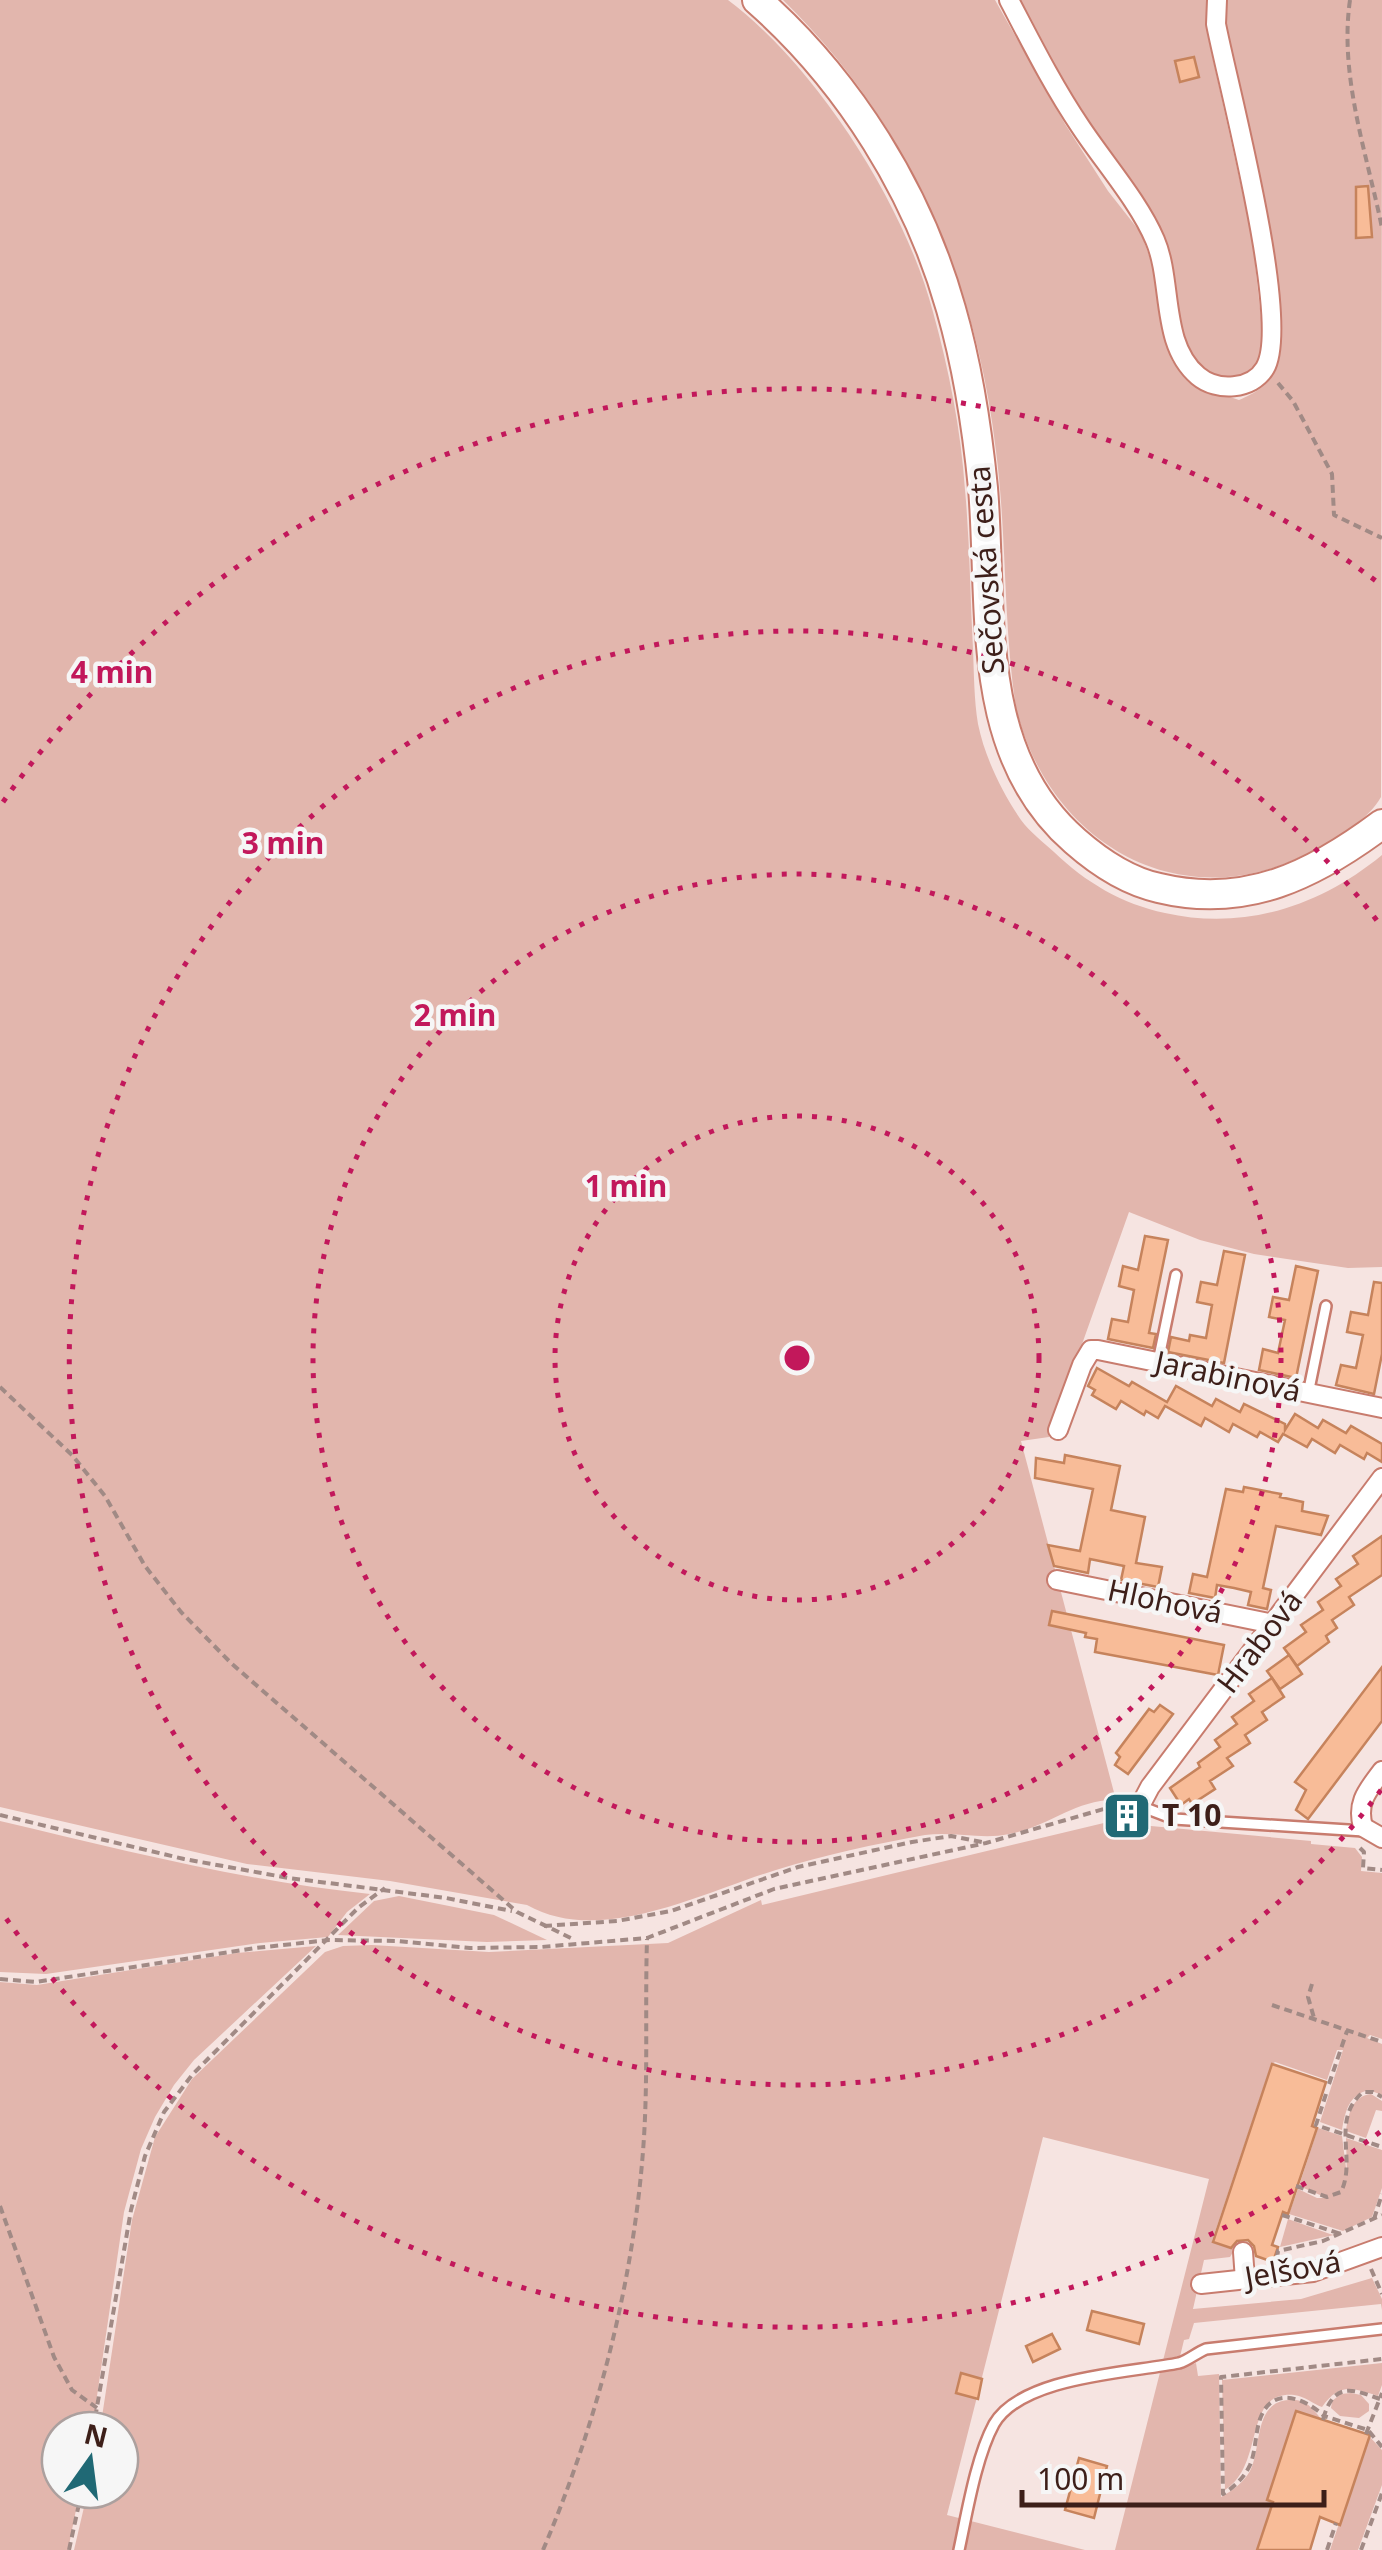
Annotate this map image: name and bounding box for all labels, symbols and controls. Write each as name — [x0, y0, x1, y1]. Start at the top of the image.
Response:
street label: Sečovská cesta — [958, 464, 1013, 676]
text: 4 min — [71, 651, 153, 692]
text: 3 min — [242, 822, 324, 863]
text: 2 min — [414, 994, 496, 1035]
text: 1 min — [585, 1165, 667, 1206]
street label: Jarabinová — [1149, 1339, 1305, 1411]
centre of rings — [779, 1340, 815, 1376]
street label: Hlohová — [1104, 1568, 1226, 1633]
street label: Hrabová — [1207, 1581, 1311, 1701]
building icon: T 10 — [1101, 1790, 1153, 1842]
place label: T 10 — [1162, 1794, 1221, 1835]
street label: Jelšová — [1239, 2240, 1344, 2298]
north arrow — [40, 2410, 140, 2510]
text: N — [81, 2414, 112, 2456]
scale bar — [1022, 2445, 1324, 2507]
text: 100 m — [1037, 2458, 1124, 2499]

